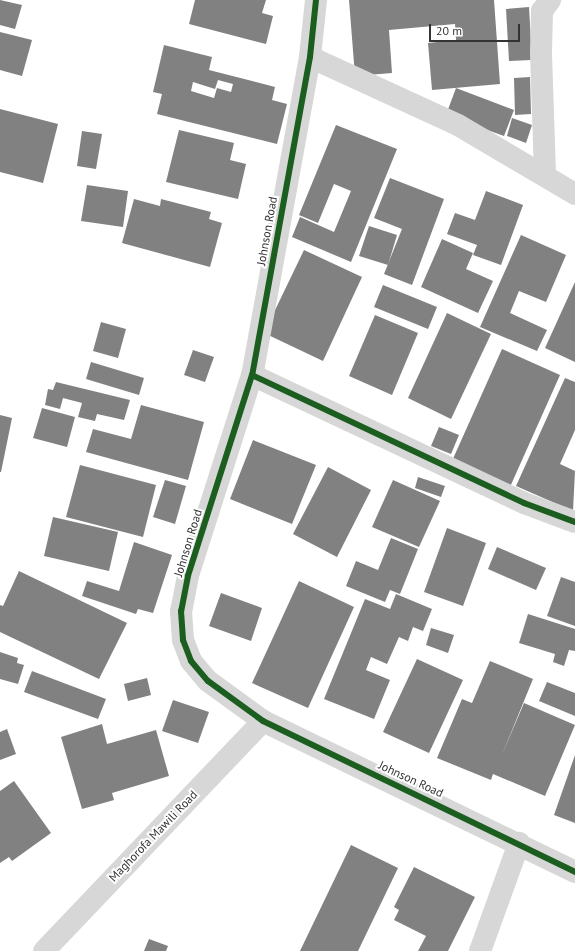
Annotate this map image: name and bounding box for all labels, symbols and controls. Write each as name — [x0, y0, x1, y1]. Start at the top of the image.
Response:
scale bar — [431, 16, 522, 42]
text: 20 m — [436, 23, 462, 38]
street label: Johnson Road — [254, 195, 280, 267]
street label: Johnson Road — [171, 508, 205, 578]
street label: Johnson Road — [376, 758, 446, 800]
street label: Maghorofa Mawili Road — [106, 787, 200, 885]

